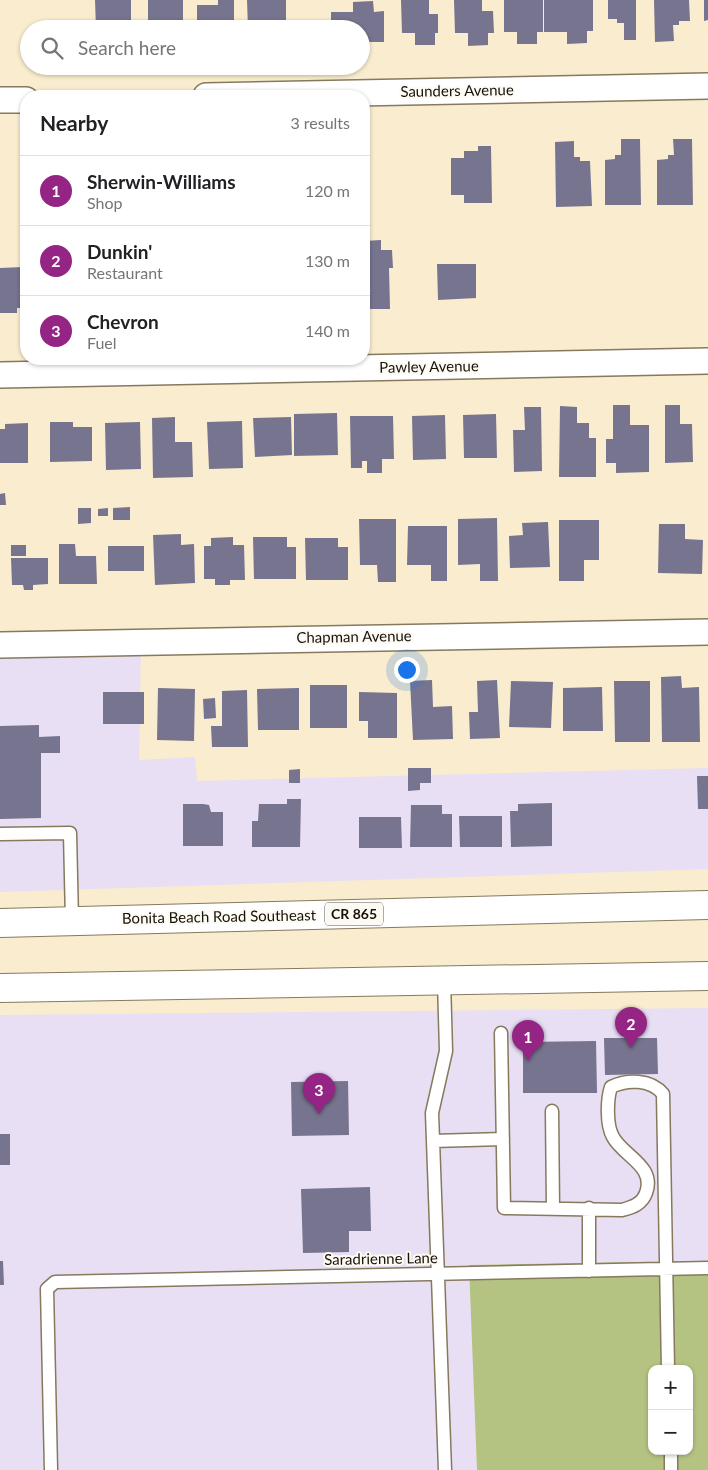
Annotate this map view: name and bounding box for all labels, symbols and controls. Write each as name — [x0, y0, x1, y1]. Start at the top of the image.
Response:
search box — [20, 20, 370, 75]
icon: search — [38, 34, 66, 62]
text: Search here — [78, 36, 176, 59]
street label: Saunders Avenue — [400, 80, 514, 100]
text: Nearby — [40, 110, 108, 135]
text: 3 results — [290, 113, 350, 132]
text: Sherwin-Williams — [87, 170, 236, 193]
text: 1 — [51, 181, 61, 200]
text: 120 m — [305, 181, 350, 200]
text: Shop — [87, 193, 123, 212]
text: Dunkin' — [87, 240, 152, 263]
text: 2 — [51, 251, 61, 270]
text: 130 m — [305, 251, 350, 270]
text: Restaurant — [87, 263, 163, 282]
text: Chevron — [87, 310, 159, 333]
text: 3 — [51, 321, 61, 340]
text: 140 m — [305, 321, 350, 340]
text: Fuel — [87, 333, 117, 352]
street label: Pawley Avenue — [379, 356, 479, 376]
street label: Chapman Avenue — [296, 626, 412, 646]
your location — [394, 657, 420, 683]
road number: CR 865 — [325, 902, 383, 926]
street label: Bonita Beach Road Southeast — [122, 905, 317, 927]
pin: 2 — [615, 1007, 647, 1048]
pin: 1 — [512, 1020, 544, 1061]
pin: 3 — [303, 1073, 335, 1114]
street label: Saradrienne Lane — [324, 1248, 438, 1268]
map controls — [648, 1365, 693, 1455]
button: + — [648, 1365, 693, 1410]
button: − — [648, 1410, 693, 1455]

